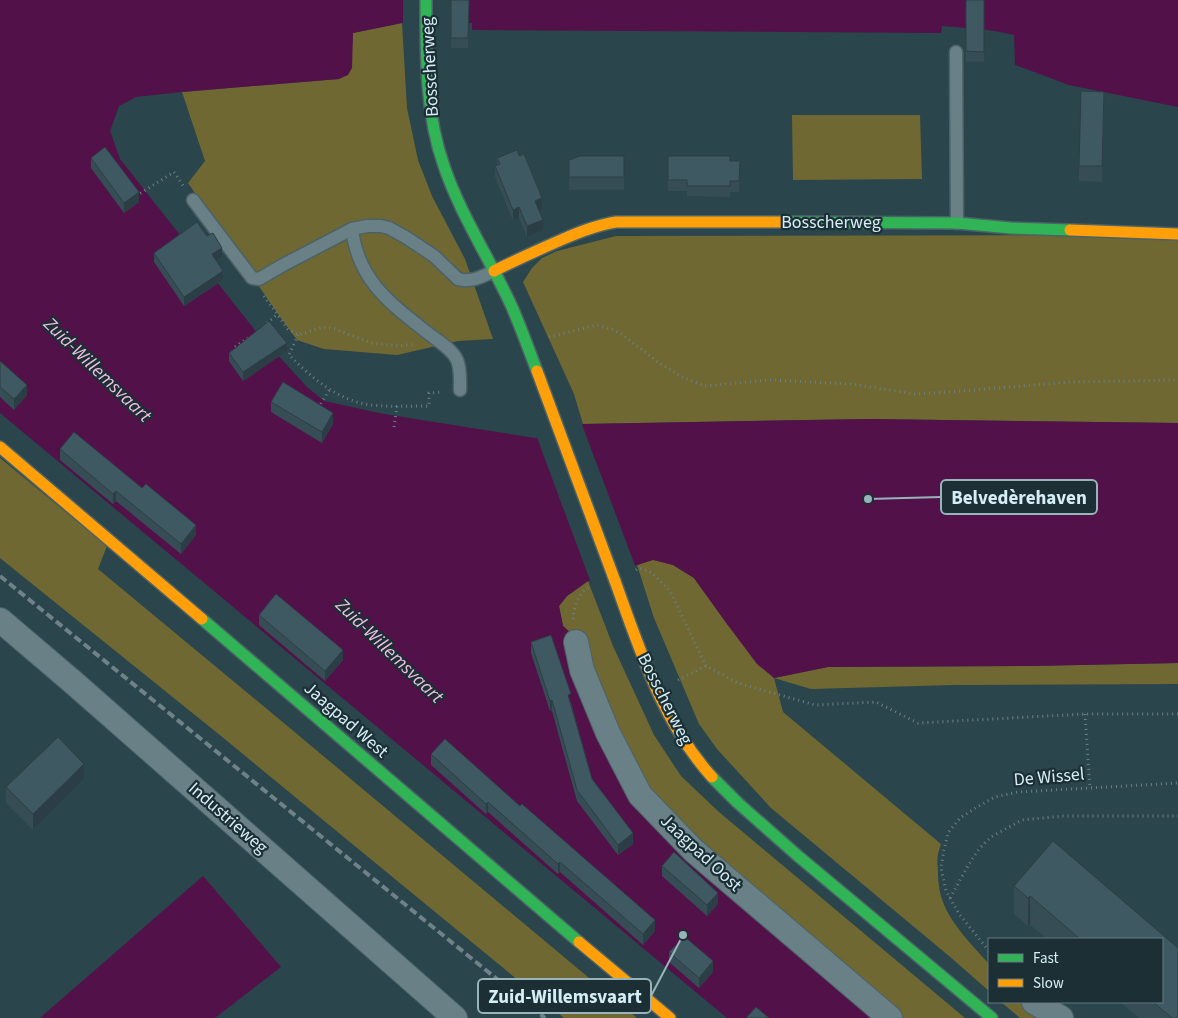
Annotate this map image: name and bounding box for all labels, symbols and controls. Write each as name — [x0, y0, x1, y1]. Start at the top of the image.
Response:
street label: Bosscherweg — [415, 17, 445, 117]
street label: Bosscherweg — [781, 210, 881, 235]
water label: Zuid-Willemsvaart — [36, 311, 158, 429]
callout: Belvedèrehaven — [941, 480, 1097, 514]
text: Belvedèrehaven — [951, 485, 1087, 512]
water label: Zuid-Willemsvaart — [328, 592, 450, 710]
street label: Bosscherweg — [631, 649, 699, 749]
street label: Jaagpad West — [298, 676, 394, 764]
street label: De Wissel — [1013, 761, 1085, 793]
street label: Industrieweg — [183, 776, 273, 860]
street label: Jaagpad Oost — [655, 809, 747, 897]
legend — [988, 938, 1163, 1003]
text: Fast — [1033, 948, 1059, 969]
text: Slow — [1033, 973, 1064, 994]
callout: Zuid-Willemsvaart — [478, 979, 651, 1013]
text: Zuid-Willemsvaart — [488, 984, 642, 1011]

